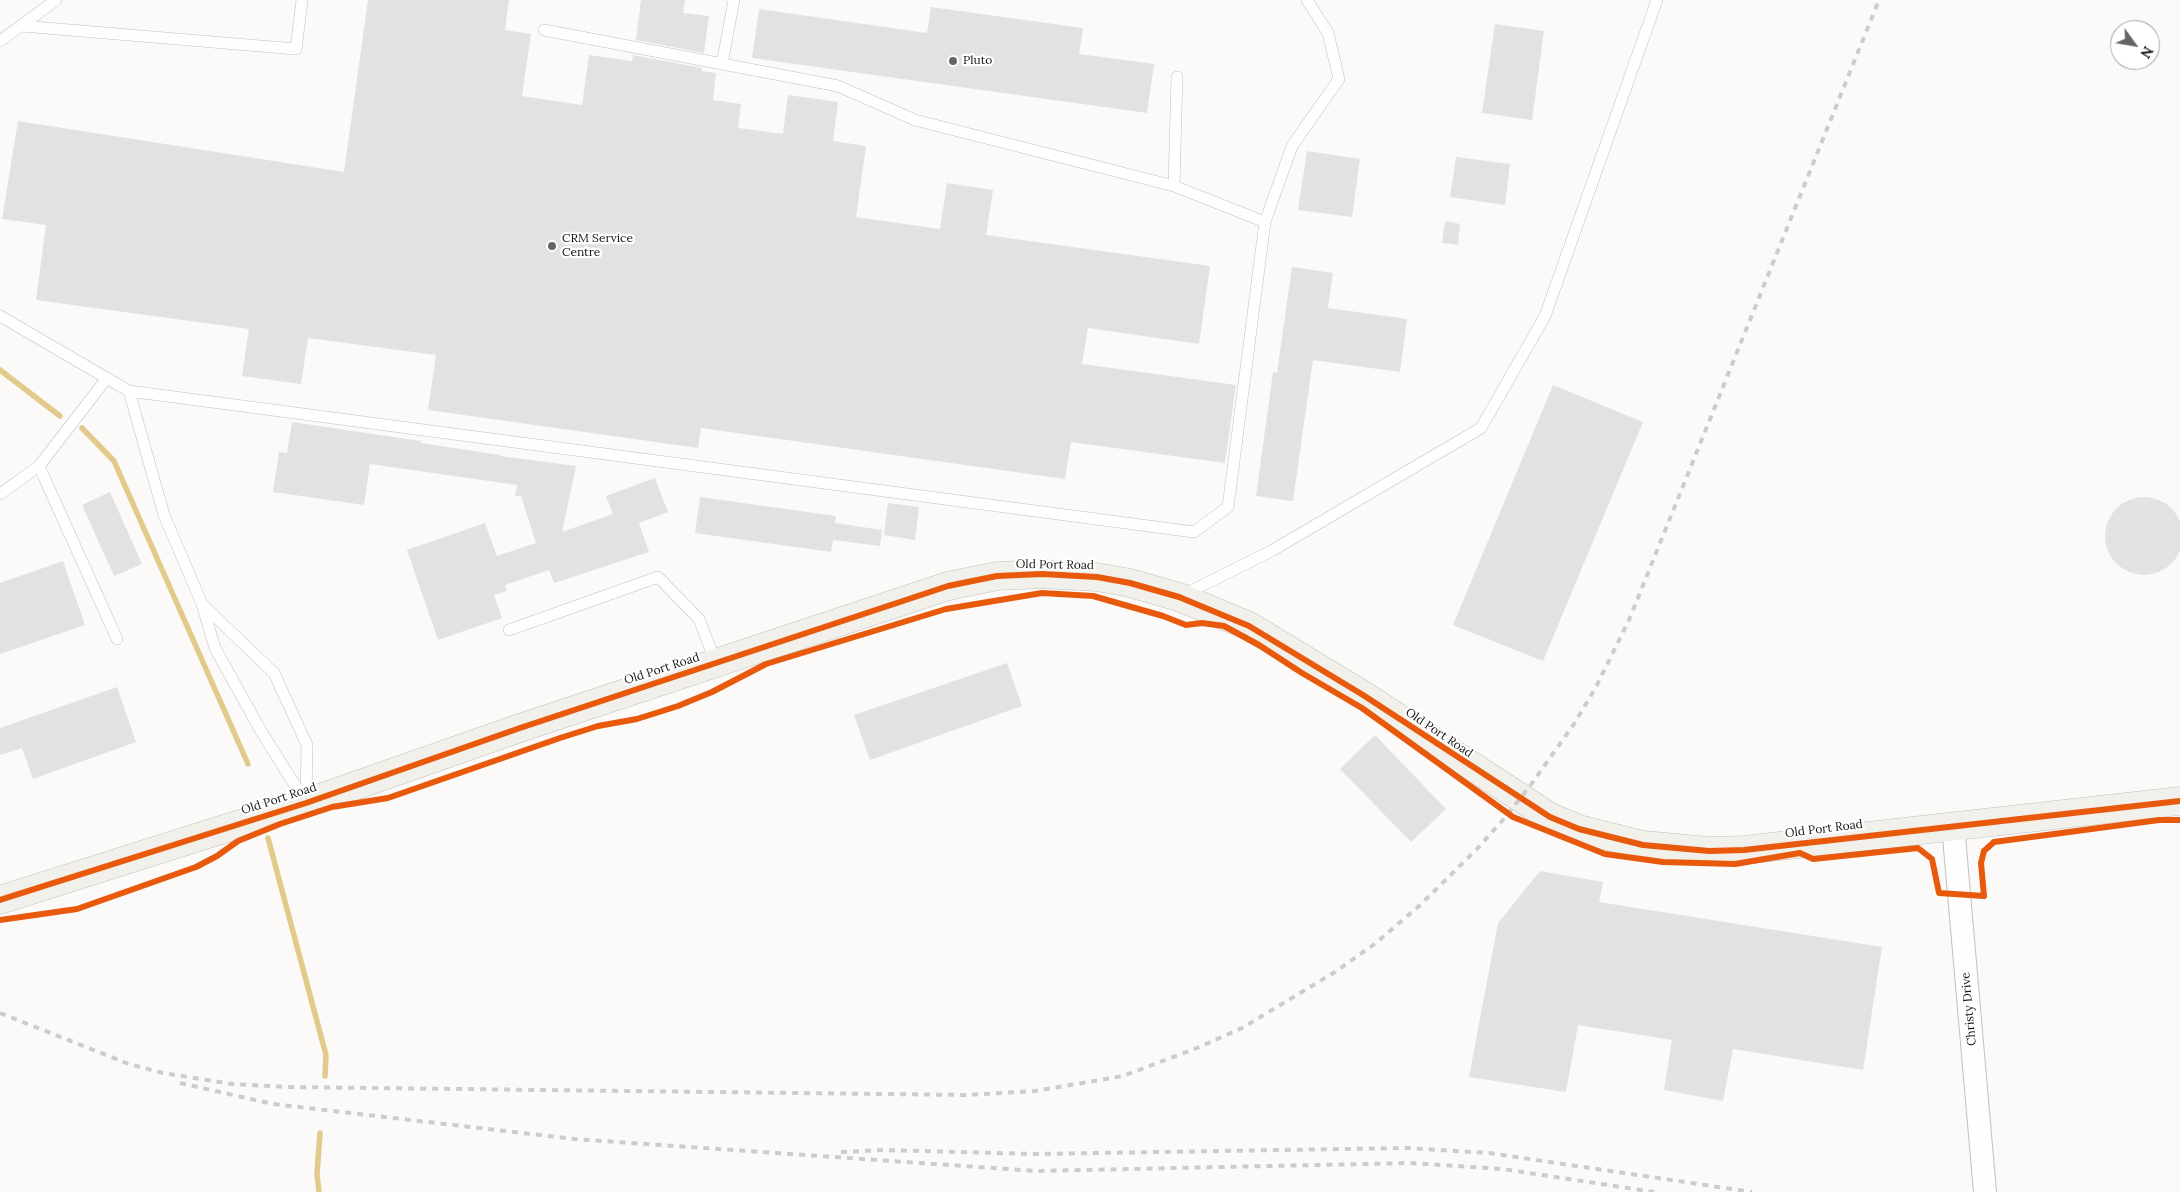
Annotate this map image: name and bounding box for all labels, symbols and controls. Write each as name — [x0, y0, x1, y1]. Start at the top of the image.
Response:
north arrow — [2110, 20, 2160, 70]
text: N — [2136, 43, 2157, 62]
place label: Pluto — [963, 54, 992, 68]
marker: Pluto — [947, 55, 959, 67]
place label: CRM Service Centre — [562, 232, 633, 260]
marker: CRM Service Centre — [546, 240, 558, 252]
street label: Old Port Road — [1016, 557, 1094, 573]
street label: Old Port Road — [623, 650, 701, 688]
street label: Old Port Road — [1403, 705, 1475, 761]
street label: Old Port Road — [240, 780, 318, 818]
street label: Old Port Road — [1784, 817, 1864, 841]
street label: Christy Drive — [1959, 972, 1979, 1046]

